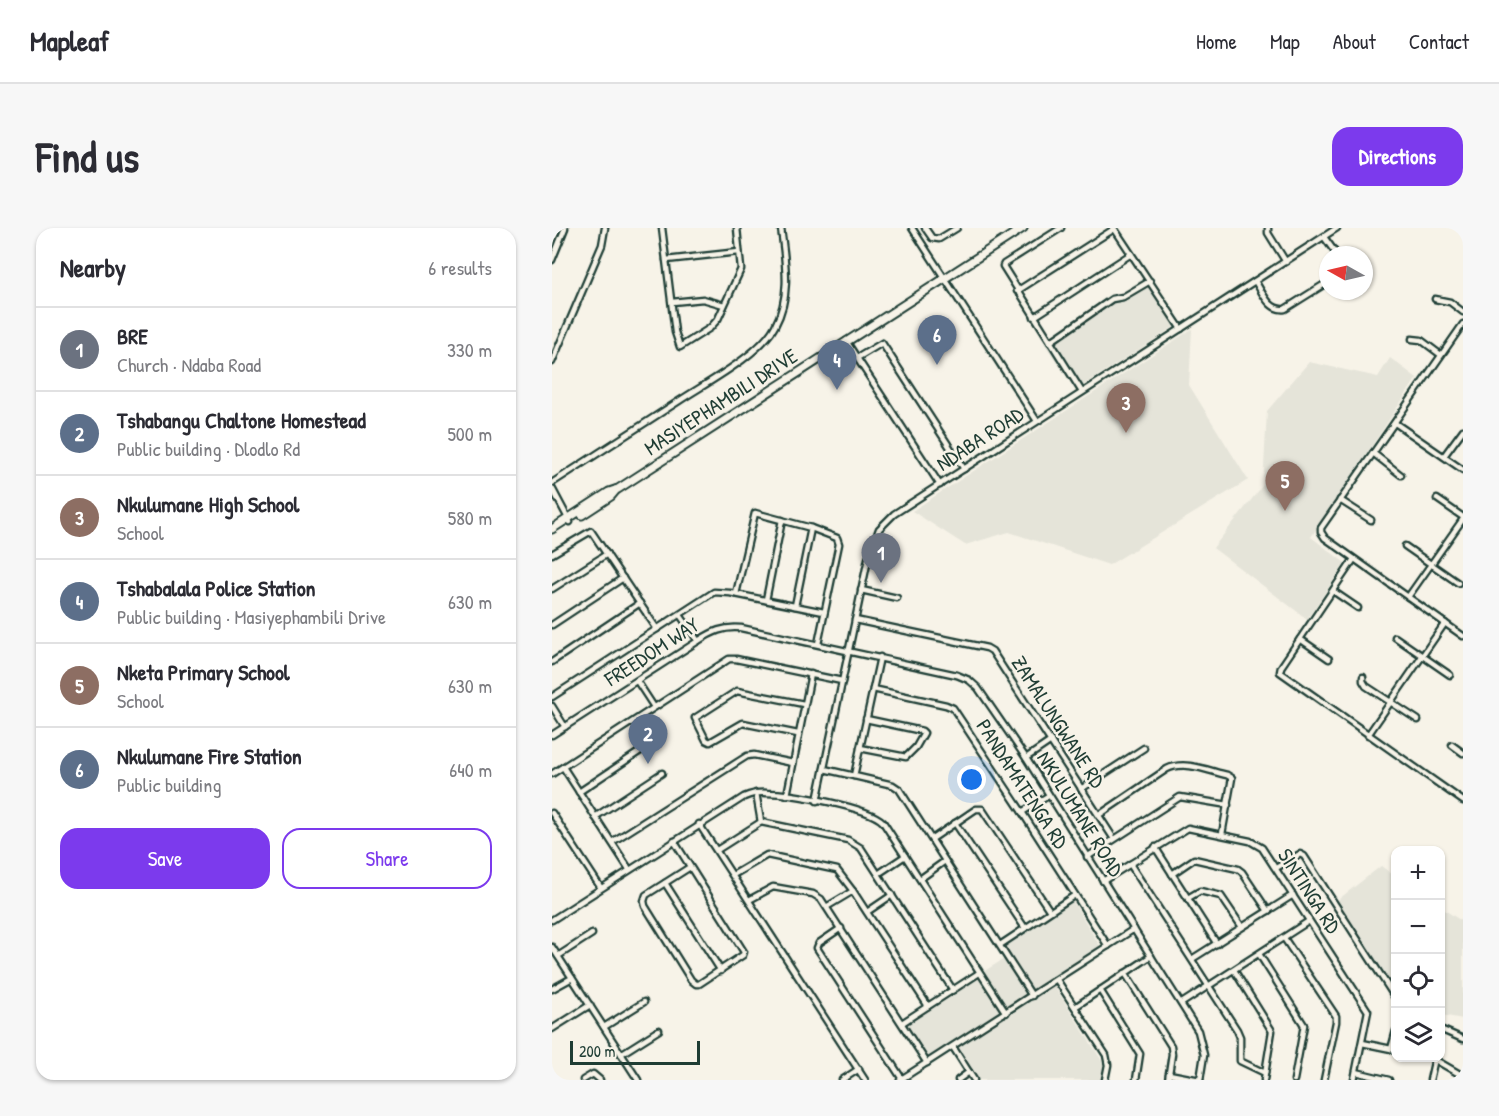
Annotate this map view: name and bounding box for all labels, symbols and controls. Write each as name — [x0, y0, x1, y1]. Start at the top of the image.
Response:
text: Mapleaf — [30, 22, 109, 60]
text: Home — [1196, 27, 1237, 56]
text: Map — [1270, 27, 1300, 56]
text: About — [1333, 27, 1376, 56]
text: Contact — [1409, 27, 1469, 56]
button: Directions — [1332, 127, 1463, 186]
text: Find us — [36, 128, 139, 185]
north arrow — [1319, 246, 1373, 300]
text: Nearby — [60, 250, 126, 285]
text: 6 results — [428, 254, 492, 281]
pin: 6 — [918, 316, 956, 365]
text: BRE — [117, 321, 148, 351]
text: 1 — [76, 336, 83, 363]
text: 330 m — [447, 336, 492, 363]
pin: 4 — [818, 340, 856, 390]
street label: MASIYEPHAMBILI DRIVE — [639, 341, 803, 462]
text: Church · Ndaba Road — [117, 351, 261, 378]
pin: 3 — [1106, 384, 1146, 433]
street label: NDABA ROAD — [930, 400, 1029, 478]
text: Tshabangu Chaltone Homestead — [117, 405, 366, 435]
text: 2 — [75, 420, 84, 447]
text: 500 m — [447, 420, 492, 447]
text: Public building · Dlodlo Rd — [117, 435, 300, 462]
pin: 5 — [1266, 462, 1304, 511]
text: Nkulumane High School — [117, 489, 299, 519]
text: 3 — [75, 504, 84, 531]
text: 580 m — [448, 504, 492, 531]
text: School — [117, 519, 164, 546]
pin: 1 — [862, 534, 900, 583]
text: Tshabalala Police Station — [117, 573, 316, 603]
text: 4 — [76, 588, 83, 615]
text: 630 m — [448, 588, 492, 615]
text: Public building · Masiyephambili Drive — [117, 603, 386, 630]
street label: FREEDOM WAY — [598, 610, 705, 694]
street label: ZAMALUNGWANE RD — [1005, 650, 1112, 793]
text: Nketa Primary School — [117, 657, 290, 687]
text: 5 — [75, 672, 84, 699]
text: 630 m — [448, 672, 492, 699]
text: School — [117, 687, 164, 714]
street label: PANDAMATENGA RD — [970, 713, 1075, 854]
pin: 2 — [628, 714, 668, 764]
text: Nkulumane Fire Station — [117, 741, 302, 771]
street label: NKULUMANE ROAD — [1030, 746, 1130, 882]
text: 6 — [76, 756, 83, 783]
text: 640 m — [449, 756, 492, 783]
your location — [957, 765, 986, 794]
text: Public building — [117, 771, 221, 798]
button: Save — [60, 828, 270, 889]
button: Share — [282, 828, 492, 889]
street label: SINTINGA RD — [1271, 842, 1348, 939]
map controls — [1391, 846, 1445, 1062]
button: + — [1391, 846, 1445, 900]
button: − — [1391, 900, 1445, 954]
button: locate — [1391, 954, 1445, 1008]
button: layers — [1391, 1008, 1445, 1062]
scale bar — [570, 1038, 700, 1066]
text: 200 m — [579, 1040, 615, 1062]

